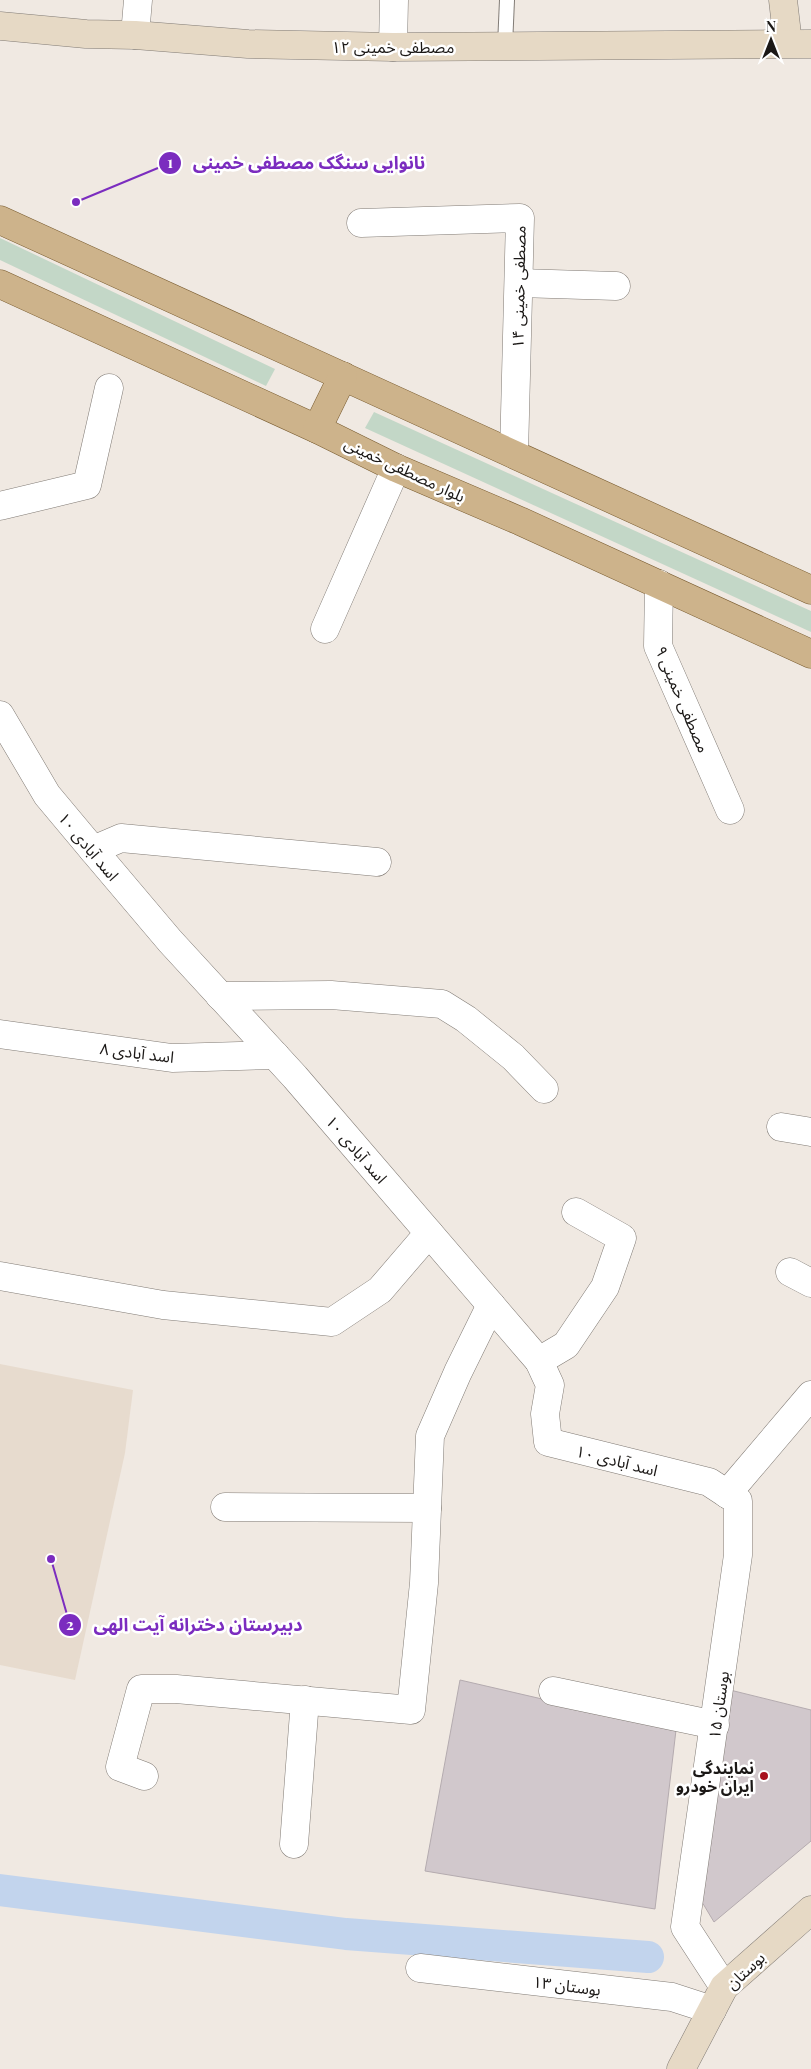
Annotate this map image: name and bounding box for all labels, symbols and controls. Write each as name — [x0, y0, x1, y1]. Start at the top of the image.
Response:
north arrow — [746, 15, 796, 65]
text: N — [766, 17, 776, 36]
street label: مصطفی خمینی ۱۲ — [332, 36, 454, 57]
callout: نانوایی سنگک مصطفی خمینی — [158, 146, 435, 179]
text: نانوایی سنگک مصطفی خمینی — [193, 150, 425, 174]
text: 1 — [167, 152, 173, 172]
street label: مصطفی خمینی ۱۴ — [506, 225, 530, 349]
street label: بلوار مصطفی خمینی — [341, 432, 469, 506]
street label: مصطفی خمینی ۹ — [651, 643, 715, 755]
street label: اسد آبادی ۱۰ — [54, 807, 124, 885]
street label: اسد آبادی ۸ — [99, 1037, 175, 1067]
street label: اسد آبادی ۱۰ — [322, 1111, 392, 1187]
street label: اسد آبادی ۱۰ — [574, 1440, 660, 1480]
callout: دبیرستان دخترانه آیت الهی — [58, 1608, 312, 1641]
text: دبیرستان دخترانه آیت الهی — [93, 1612, 303, 1636]
text: 2 — [66, 1614, 74, 1634]
street label: بوستان ۱۵ — [703, 1670, 733, 1740]
place label: نمایندگی ایران خودرو — [676, 1757, 754, 1796]
marker: نمایندگی ایران خودرو — [758, 1770, 770, 1782]
street label: بوستان — [721, 1947, 769, 1993]
street label: بوستان ۱۳ — [532, 1970, 602, 2000]

